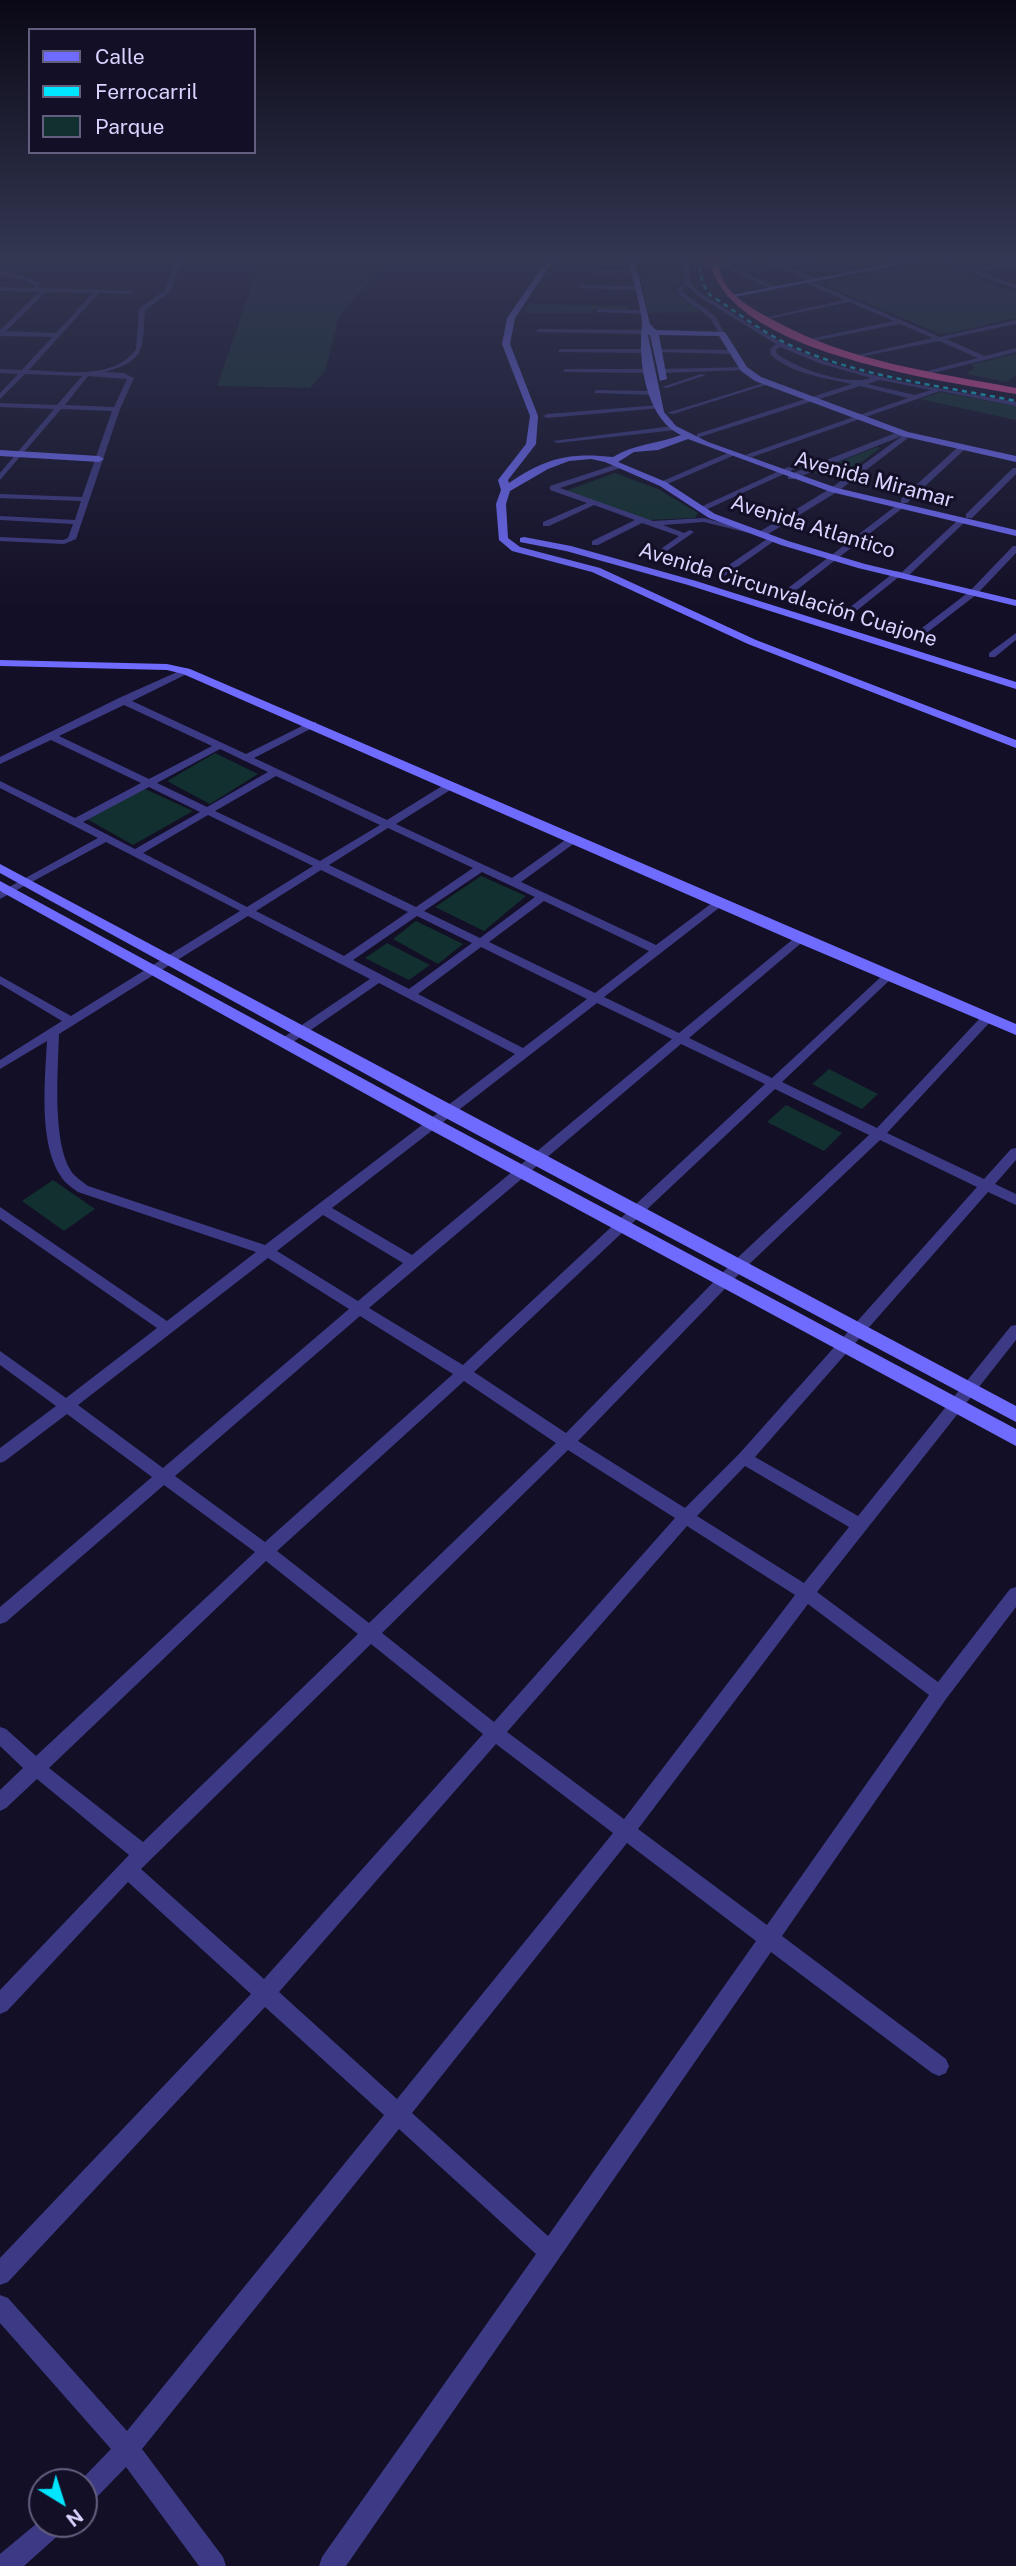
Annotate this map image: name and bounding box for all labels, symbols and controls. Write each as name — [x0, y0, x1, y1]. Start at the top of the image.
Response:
legend — [28, 28, 256, 154]
text: Calle — [95, 44, 145, 69]
text: Ferrocarril — [95, 79, 198, 104]
text: Parque — [95, 114, 164, 139]
street label: Avenida Miramar — [792, 447, 956, 513]
street label: Avenida Atlantico — [728, 490, 898, 564]
street label: Avenida Circunvalación Cuajone — [636, 538, 940, 652]
north arrow — [28, 2468, 98, 2538]
text: N — [62, 2505, 87, 2531]

